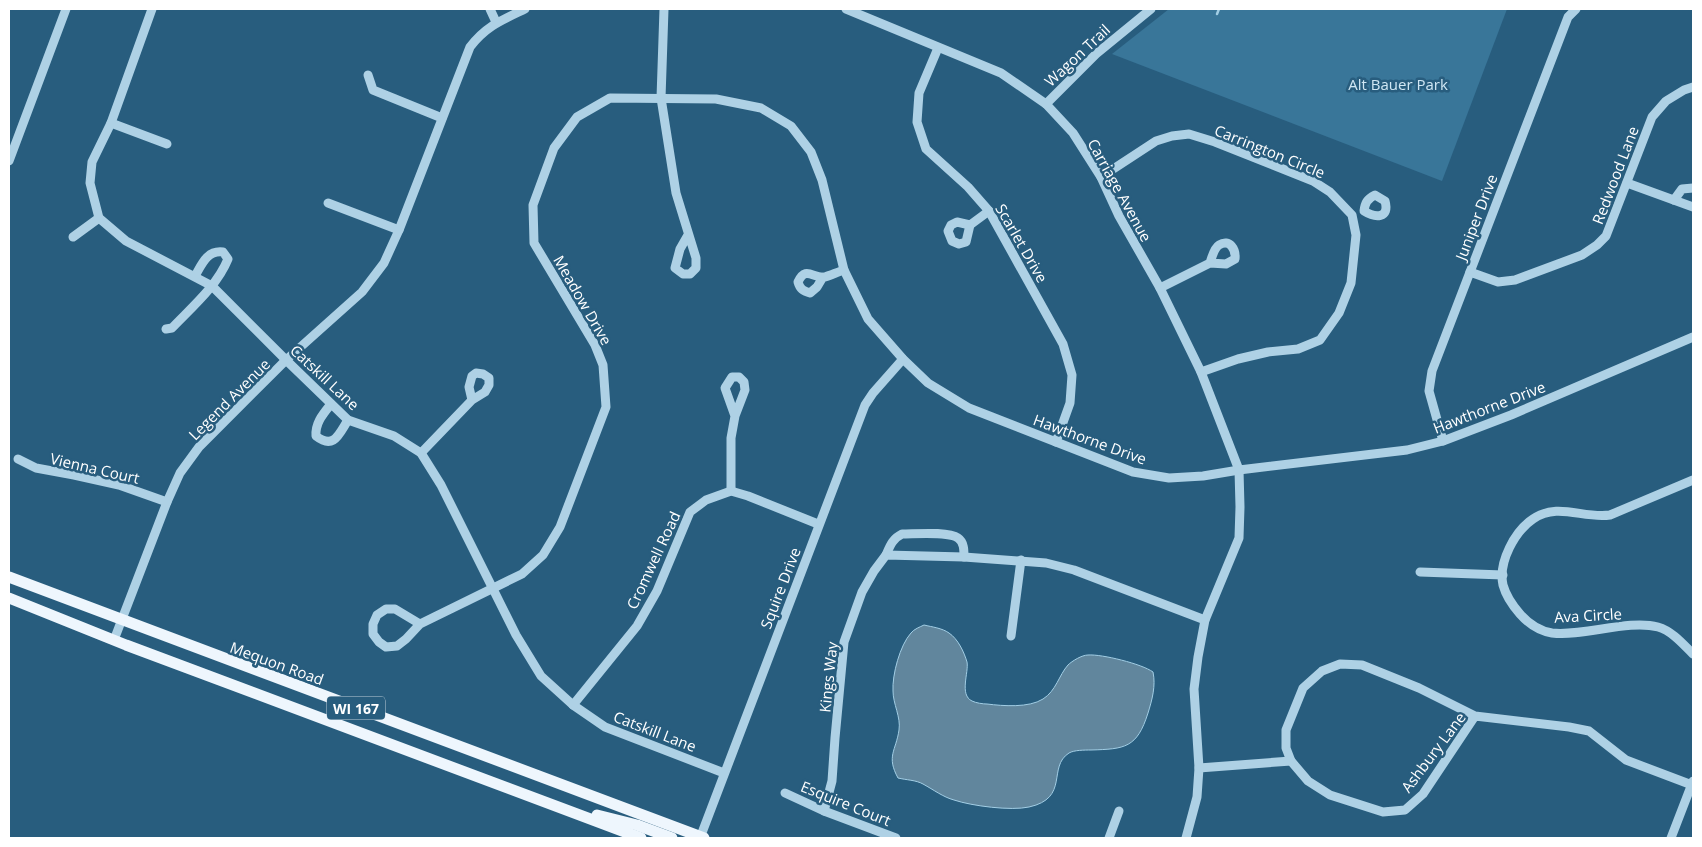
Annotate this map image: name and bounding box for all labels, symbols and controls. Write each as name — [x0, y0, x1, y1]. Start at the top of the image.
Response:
street label: Wagon Trail — [1040, 19, 1114, 91]
park label: Alt Bauer Park — [1348, 74, 1448, 94]
street label: Carrington Circle — [1212, 120, 1328, 182]
street label: Redwood Lane — [1587, 123, 1643, 227]
street label: Carriage Avenue — [1083, 135, 1157, 245]
street label: Juniper Drive — [1450, 171, 1502, 265]
street label: Scarlet Drive — [991, 200, 1053, 286]
street label: Meadow Drive — [549, 251, 617, 349]
street label: Catskill Lane — [286, 340, 364, 414]
street label: Legend Avenue — [184, 354, 274, 444]
street label: Hawthorne Drive — [1430, 376, 1548, 438]
street label: Hawthorne Drive — [1031, 409, 1149, 469]
street label: Vienna Court — [48, 448, 142, 488]
street label: Cromwell Road — [622, 508, 684, 612]
street label: Squire Drive — [755, 544, 805, 632]
street label: Ava Circle — [1554, 603, 1622, 627]
street label: Mequon Road — [227, 637, 327, 689]
street label: Kings Way — [814, 640, 842, 713]
road number: WI 167 — [327, 696, 385, 720]
street label: Catskill Lane — [611, 706, 699, 756]
street label: Ashbury Lane — [1396, 708, 1470, 796]
street label: Esquire Court — [798, 776, 894, 830]

